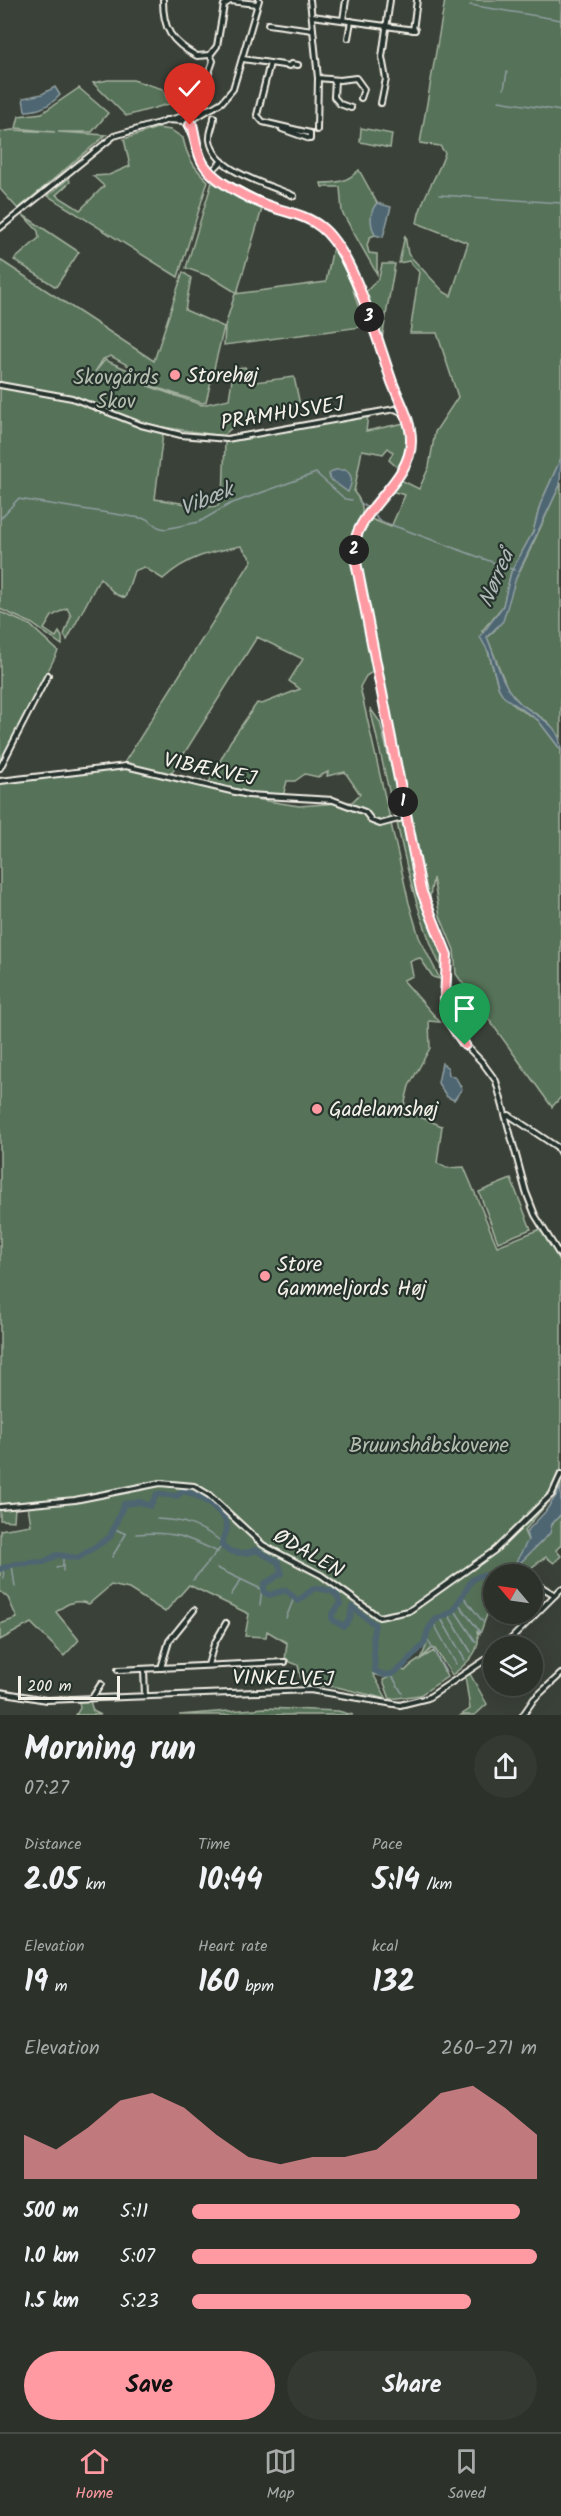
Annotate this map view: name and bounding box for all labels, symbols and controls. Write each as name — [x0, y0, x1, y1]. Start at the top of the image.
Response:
pin — [164, 63, 215, 125]
icon: check — [173, 72, 206, 105]
pin: 3 — [354, 302, 384, 332]
text: 3 — [365, 304, 373, 329]
place label: Storehøj — [187, 360, 259, 393]
park label: Skovgårds Skov — [73, 362, 159, 419]
marker: Storehøj — [168, 368, 182, 382]
street label: PRAMHUSVEJ — [218, 388, 347, 440]
water label: Vibæk — [175, 472, 242, 527]
pin: 2 — [339, 535, 369, 565]
text: 2 — [349, 537, 359, 562]
water label: Nørreå — [470, 540, 527, 613]
street label: VIBÆKVEJ — [160, 745, 260, 797]
pin: 1 — [388, 787, 418, 817]
text: 1 — [401, 789, 405, 814]
pin — [439, 983, 490, 1045]
icon: arrive — [448, 992, 481, 1025]
place label: Gadelamshøj — [329, 1094, 439, 1127]
marker: Gadelamshøj — [310, 1102, 324, 1116]
place label: Store Gammeljords Høj — [277, 1249, 427, 1306]
marker: Store Gammeljords Høj — [258, 1269, 272, 1283]
park label: Bruunshåbskovene — [349, 1430, 510, 1463]
street label: ØDALEN — [267, 1521, 350, 1588]
north arrow — [483, 1564, 543, 1624]
map controls — [483, 1564, 543, 1696]
button: layers — [483, 1636, 543, 1696]
street label: VINKELVEJ — [232, 1662, 335, 1697]
scale bar — [18, 1673, 120, 1700]
text: 200 m — [27, 1674, 71, 1699]
text: Morning run — [24, 1724, 196, 1777]
button: share — [474, 1735, 537, 1798]
text: 07:27 — [24, 1773, 69, 1805]
text: Distance — [24, 1832, 82, 1857]
text: Time — [198, 1832, 230, 1857]
text: Pace — [372, 1832, 403, 1857]
text: 2.05 — [24, 1857, 79, 1905]
text: 10:44 — [198, 1857, 263, 1905]
text: 5:14 — [372, 1857, 420, 1905]
text: km — [79, 1872, 106, 1897]
text: /km — [420, 1872, 452, 1897]
text: Elevation — [24, 1934, 85, 1959]
text: Heart rate — [198, 1934, 268, 1959]
text: kcal — [372, 1934, 398, 1959]
text: 19 — [24, 1959, 48, 2007]
text: 160 — [198, 1959, 239, 2007]
text: 132 — [372, 1959, 415, 2007]
text: m — [48, 1974, 67, 1999]
text: bpm — [239, 1974, 274, 1999]
text: Elevation — [24, 2033, 100, 2065]
text: 260–271 m — [441, 2033, 537, 2065]
text: 500 m — [24, 2196, 79, 2228]
text: 5:11 — [120, 2196, 148, 2228]
text: 1.0 km — [24, 2241, 79, 2273]
text: 5:07 — [120, 2241, 155, 2273]
text: 1.5 km — [24, 2286, 79, 2318]
text: 5:23 — [120, 2286, 159, 2318]
button: Save — [24, 2351, 275, 2420]
button: Share — [287, 2351, 537, 2420]
tab: Home — [75, 2445, 113, 2506]
tab: Map — [264, 2445, 297, 2506]
tab: Saved — [448, 2445, 486, 2506]

